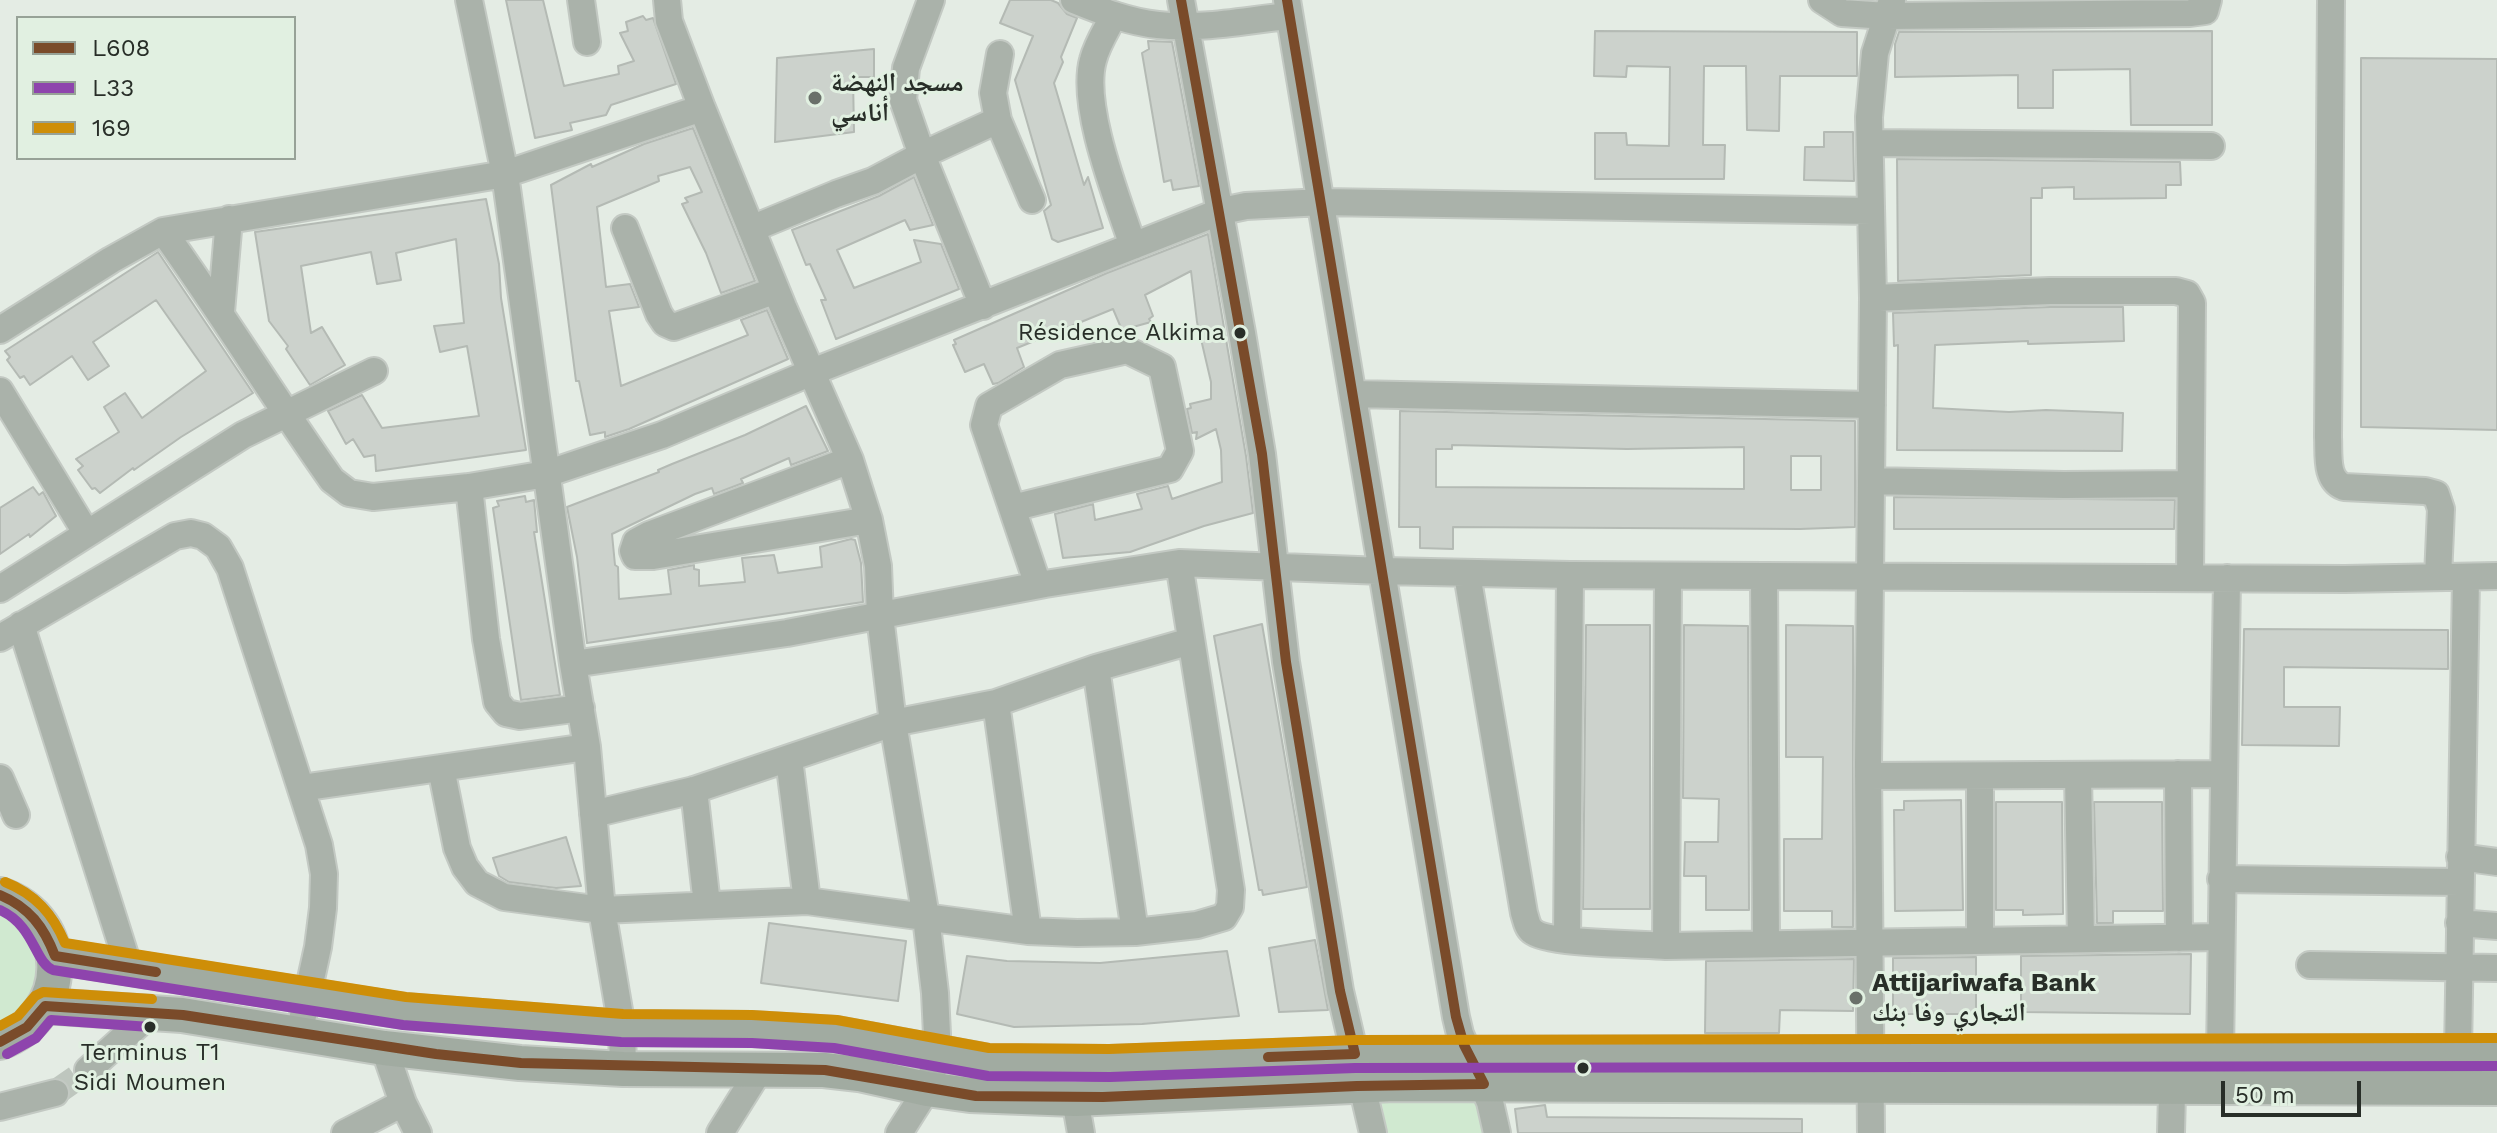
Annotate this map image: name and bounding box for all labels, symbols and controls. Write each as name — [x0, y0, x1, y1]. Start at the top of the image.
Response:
legend — [16, 16, 296, 160]
text: L608 — [92, 34, 150, 62]
place label: مسجد النهضة أناسي — [831, 67, 964, 128]
text: L33 — [92, 74, 134, 102]
marker: مسجد النهضة أناسي — [806, 89, 824, 107]
text: 169 — [92, 114, 131, 142]
place label: Résidence Alkima — [1018, 319, 1225, 347]
marker: Résidence Alkima — [1232, 325, 1248, 341]
place label: Attijariwafa Bank التجاري وفا بنك — [1872, 967, 2096, 1028]
marker: Attijariwafa Bank التجاري وفا بنك — [1847, 989, 1865, 1007]
marker: Terminus T1 Sidi Moumen — [142, 1019, 158, 1035]
place label: Terminus T1 Sidi Moumen — [74, 1039, 226, 1095]
unlabelled marker — [1575, 1060, 1591, 1076]
scale bar — [2225, 1065, 2365, 1115]
text: 50 m — [2235, 1081, 2295, 1109]

